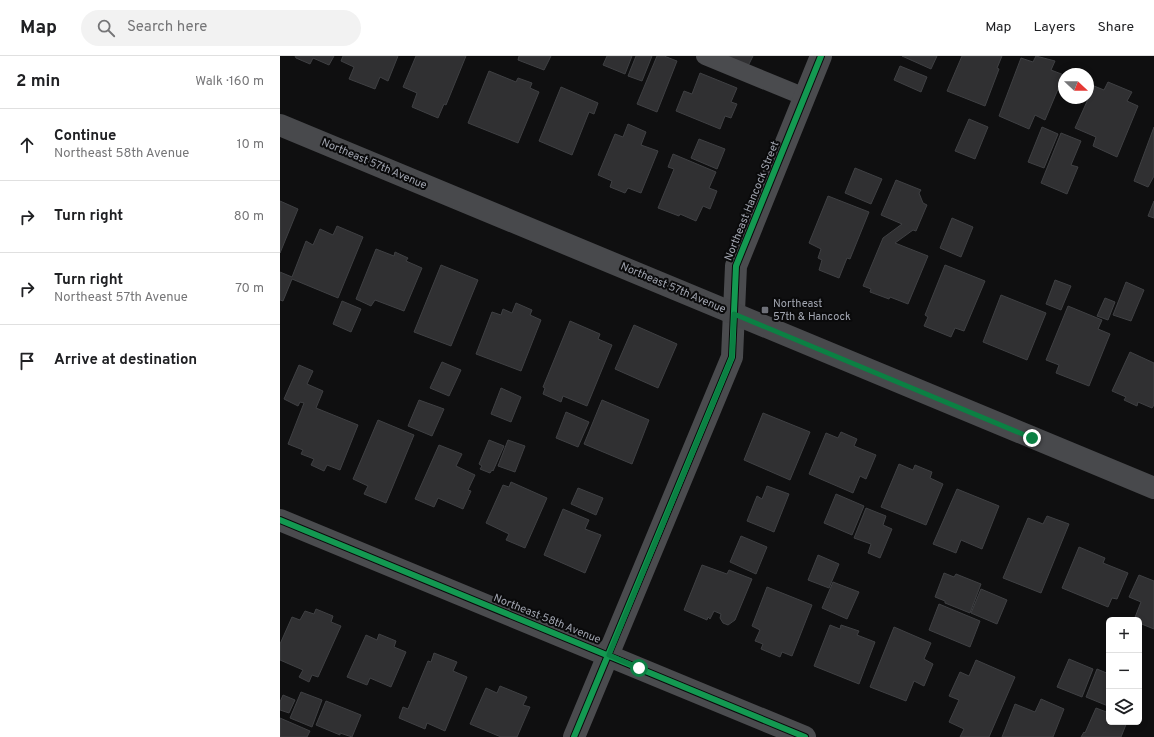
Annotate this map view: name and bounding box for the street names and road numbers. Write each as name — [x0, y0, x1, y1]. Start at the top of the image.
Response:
street label: Northeast 57th Avenue — [319, 135, 429, 193]
street label: Northeast Hancock Street — [722, 139, 782, 263]
street label: Northeast 57th Avenue — [618, 259, 728, 317]
street label: Northeast 58th Avenue — [491, 591, 603, 647]

